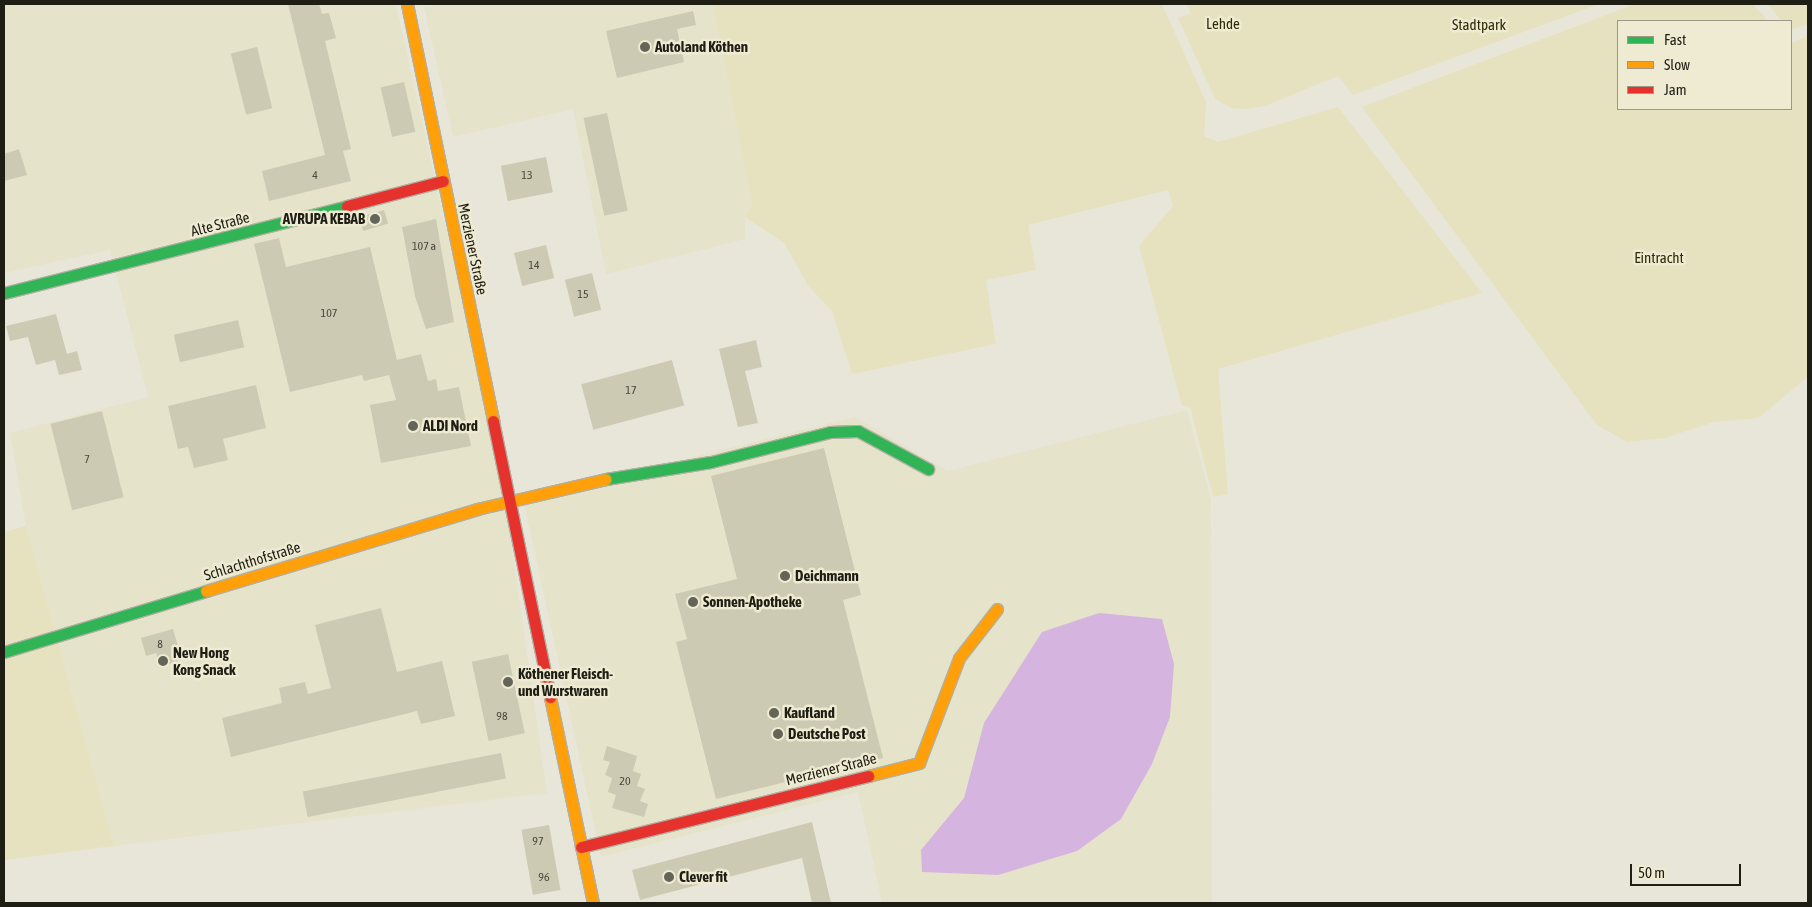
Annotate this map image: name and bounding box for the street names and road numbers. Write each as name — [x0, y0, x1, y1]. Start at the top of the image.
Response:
street label: Merziener Straße — [455, 202, 491, 296]
street label: Alte Straße — [189, 208, 251, 240]
street label: Schlachthofstraße — [201, 538, 303, 584]
street label: Merziener Straße — [784, 749, 878, 789]

